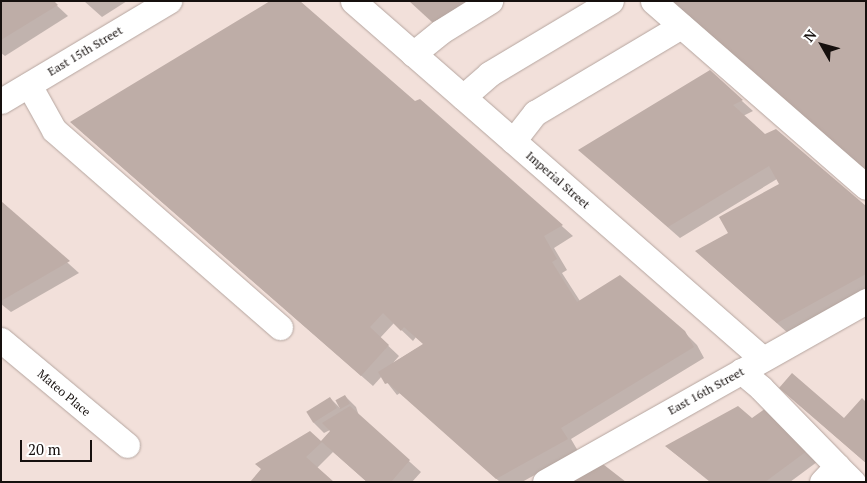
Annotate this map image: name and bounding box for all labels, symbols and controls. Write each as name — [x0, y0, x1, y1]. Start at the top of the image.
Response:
north arrow — [797, 20, 847, 70]
street label: East 15th Street — [45, 23, 125, 79]
text: N — [799, 25, 821, 45]
street label: Imperial Street — [523, 148, 593, 212]
street label: East 16th Street — [665, 364, 747, 418]
street label: Mateo Place — [35, 367, 93, 419]
scale bar — [22, 430, 95, 462]
text: 20 m — [28, 439, 61, 459]

